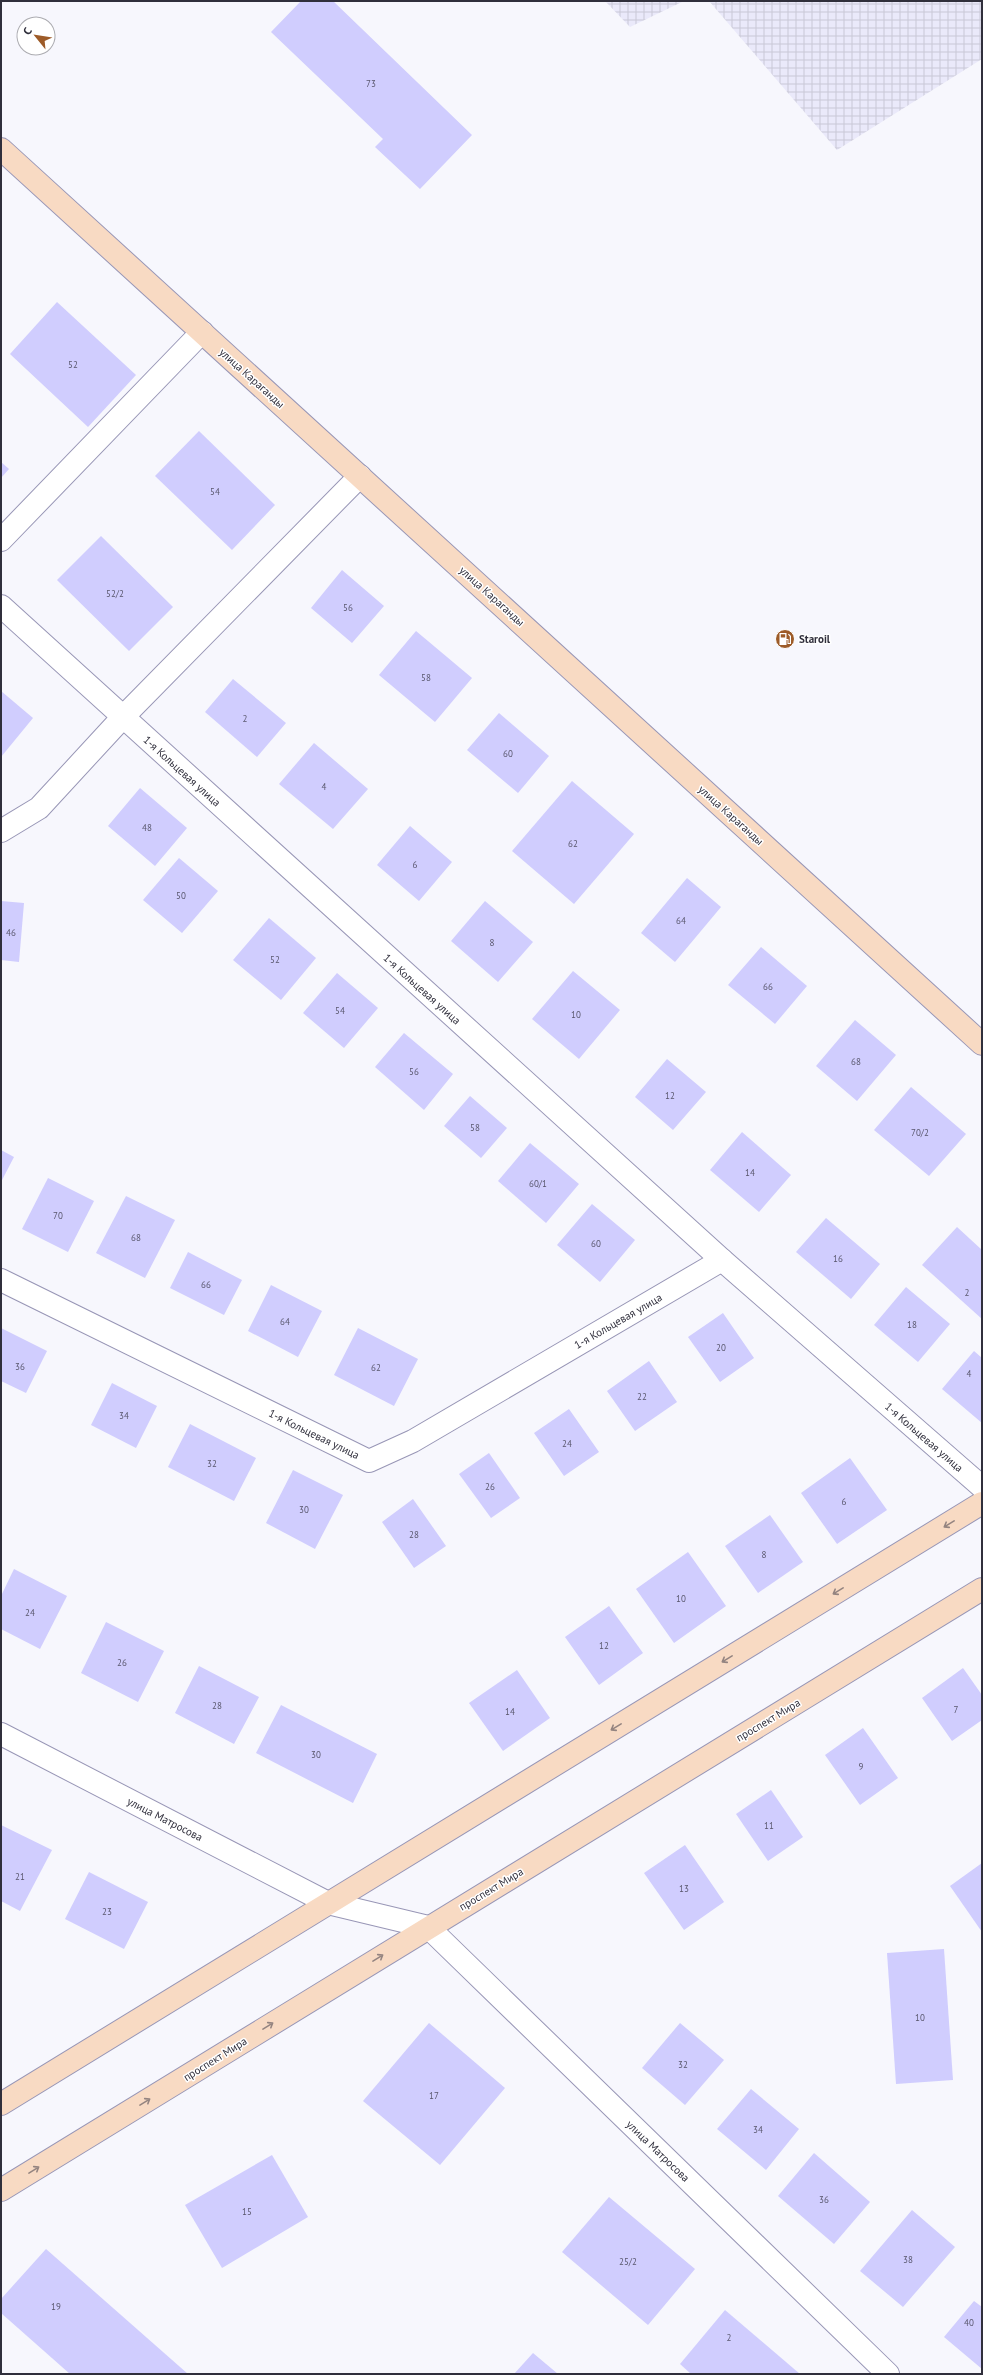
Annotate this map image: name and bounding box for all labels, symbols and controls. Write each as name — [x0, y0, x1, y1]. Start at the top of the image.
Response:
north arrow — [16, 16, 56, 56]
text: С — [20, 25, 35, 37]
house number: 73 — [366, 78, 376, 89]
street label: улица Караганды — [216, 345, 288, 411]
house number: 52 — [68, 359, 78, 370]
house number: 54 — [210, 486, 220, 497]
street label: улица Караганды — [456, 563, 528, 629]
house number: 52/2 — [106, 588, 124, 599]
house number: 56 — [343, 602, 353, 613]
fuel station icon: Staroil — [774, 628, 796, 650]
place label: Staroil — [799, 632, 831, 646]
house number: 58 — [421, 672, 431, 683]
house number: 2 — [243, 713, 248, 724]
street label: 1-я Кольцевая улица — [140, 733, 224, 809]
house number: 60 — [503, 748, 513, 759]
house number: 4 — [322, 781, 327, 792]
street label: улица Караганды — [695, 782, 767, 848]
house number: 48 — [142, 822, 152, 833]
house number: 62 — [568, 838, 578, 849]
house number: 6 — [413, 859, 418, 870]
house number: 50 — [176, 890, 186, 901]
house number: 64 — [676, 915, 686, 926]
house number: 46 — [6, 927, 16, 938]
house number: 8 — [490, 937, 495, 948]
street label: 1-я Кольцевая улица — [380, 951, 464, 1027]
house number: 52 — [270, 954, 280, 965]
house number: 66 — [763, 981, 773, 992]
house number: 54 — [335, 1005, 345, 1016]
house number: 10 — [571, 1009, 581, 1020]
house number: 68 — [851, 1056, 861, 1067]
house number: 56 — [409, 1066, 419, 1077]
house number: 12 — [665, 1090, 675, 1101]
house number: 58 — [470, 1122, 480, 1133]
house number: 70/2 — [911, 1127, 929, 1138]
house number: 14 — [745, 1167, 755, 1178]
house number: 60/1 — [529, 1178, 547, 1189]
house number: 70 — [53, 1210, 63, 1221]
house number: 68 — [131, 1232, 141, 1243]
house number: 60 — [591, 1238, 601, 1249]
house number: 16 — [833, 1253, 843, 1264]
house number: 66 — [201, 1279, 211, 1290]
house number: 2 — [965, 1287, 970, 1298]
street label: 1-я Кольцевая улица — [572, 1290, 664, 1352]
house number: 64 — [280, 1316, 290, 1327]
house number: 18 — [907, 1319, 917, 1330]
house number: 20 — [716, 1342, 726, 1353]
house number: 36 — [15, 1361, 25, 1372]
house number: 62 — [371, 1362, 381, 1373]
house number: 4 — [967, 1368, 972, 1379]
house number: 22 — [637, 1391, 647, 1402]
street label: 1-я Кольцевая улица — [882, 1399, 966, 1475]
street label: 1-я Кольцевая улица — [266, 1406, 362, 1462]
house number: 34 — [119, 1410, 129, 1421]
house number: 24 — [562, 1438, 572, 1449]
house number: 32 — [207, 1458, 217, 1469]
house number: 26 — [485, 1481, 495, 1492]
house number: 6 — [842, 1496, 847, 1507]
house number: 30 — [299, 1504, 309, 1515]
one-way arrow — [943, 1520, 955, 1528]
house number: 28 — [409, 1529, 419, 1540]
house number: 8 — [762, 1549, 767, 1560]
one-way arrow — [832, 1588, 844, 1596]
house number: 10 — [676, 1593, 686, 1604]
house number: 24 — [25, 1607, 35, 1618]
house number: 12 — [599, 1640, 609, 1651]
one-way arrow — [721, 1656, 733, 1664]
house number: 26 — [117, 1657, 127, 1668]
street label: проспект Мира — [733, 1695, 803, 1745]
house number: 28 — [212, 1700, 222, 1711]
house number: 7 — [954, 1704, 959, 1715]
house number: 14 — [505, 1706, 515, 1717]
one-way arrow — [610, 1724, 622, 1732]
house number: 30 — [311, 1749, 321, 1760]
house number: 9 — [859, 1761, 864, 1772]
street label: улица Матросова — [125, 1794, 205, 1844]
house number: 11 — [764, 1820, 774, 1831]
street label: проспект Мира — [456, 1864, 526, 1914]
house number: 21 — [15, 1871, 25, 1882]
house number: 13 — [679, 1883, 689, 1894]
house number: 23 — [102, 1906, 112, 1917]
one-way arrow — [372, 1954, 383, 1962]
house number: 10 — [915, 2012, 925, 2023]
one-way arrow — [262, 2022, 274, 2030]
street label: проспект Мира — [181, 2034, 249, 2084]
house number: 32 — [678, 2059, 688, 2070]
house number: 17 — [429, 2090, 439, 2101]
one-way arrow — [139, 2097, 151, 2105]
street label: улица Матросова — [623, 2117, 693, 2185]
house number: 34 — [753, 2124, 763, 2135]
one-way arrow — [28, 2166, 39, 2174]
house number: 36 — [819, 2194, 829, 2205]
house number: 15 — [242, 2206, 252, 2217]
house number: 38 — [903, 2254, 913, 2265]
house number: 25/2 — [619, 2256, 637, 2267]
house number: 19 — [51, 2301, 61, 2312]
house number: 40 — [964, 2317, 974, 2328]
house number: 2 — [727, 2332, 732, 2343]

